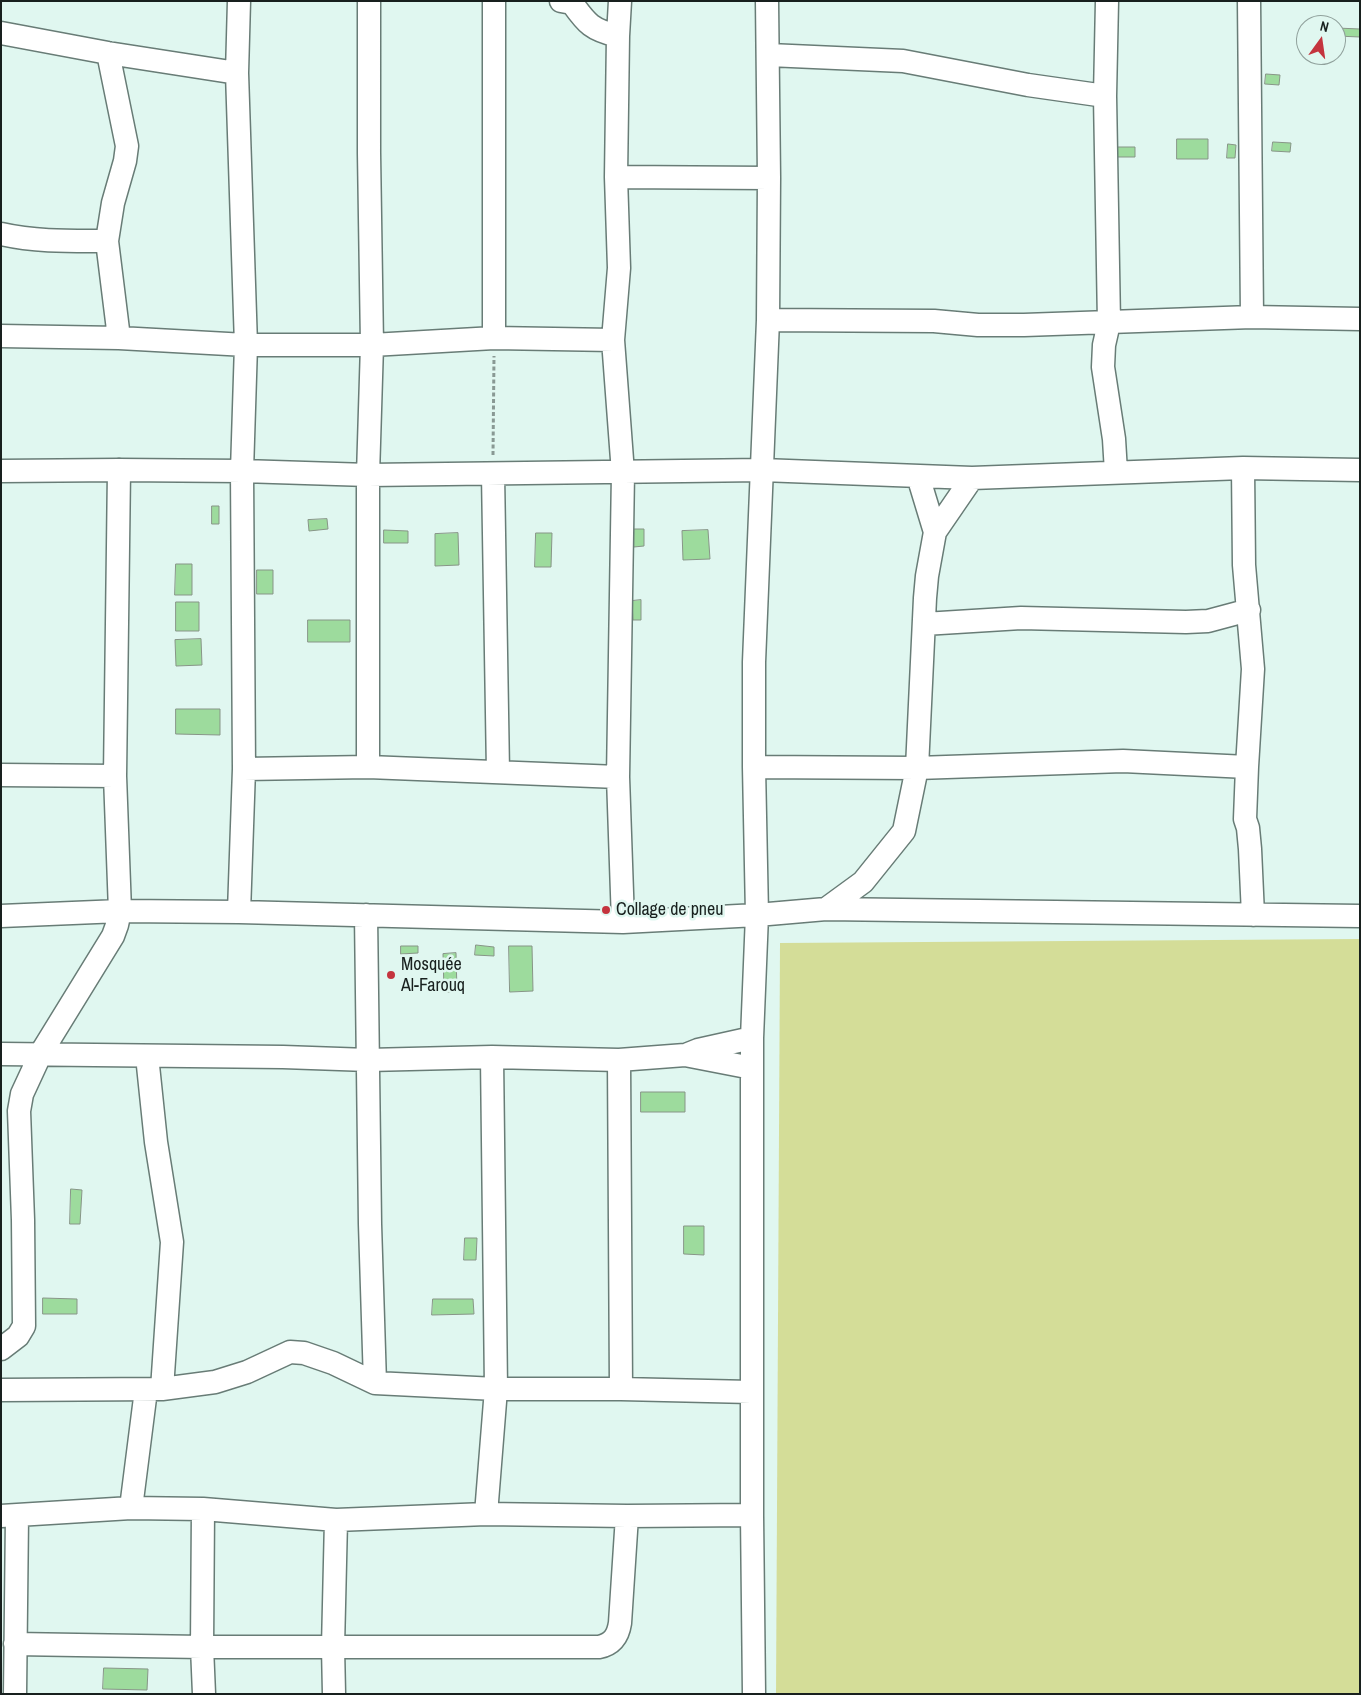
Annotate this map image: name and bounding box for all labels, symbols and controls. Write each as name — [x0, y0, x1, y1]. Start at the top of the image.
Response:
north arrow — [1296, 15, 1346, 65]
text: N — [1318, 17, 1331, 36]
place label: Collage de pneu — [616, 899, 723, 921]
marker: Collage de pneu — [600, 904, 612, 916]
place label: Mosquée Al-Farouq — [401, 954, 465, 996]
marker: Mosquée Al-Farouq — [385, 969, 397, 981]

